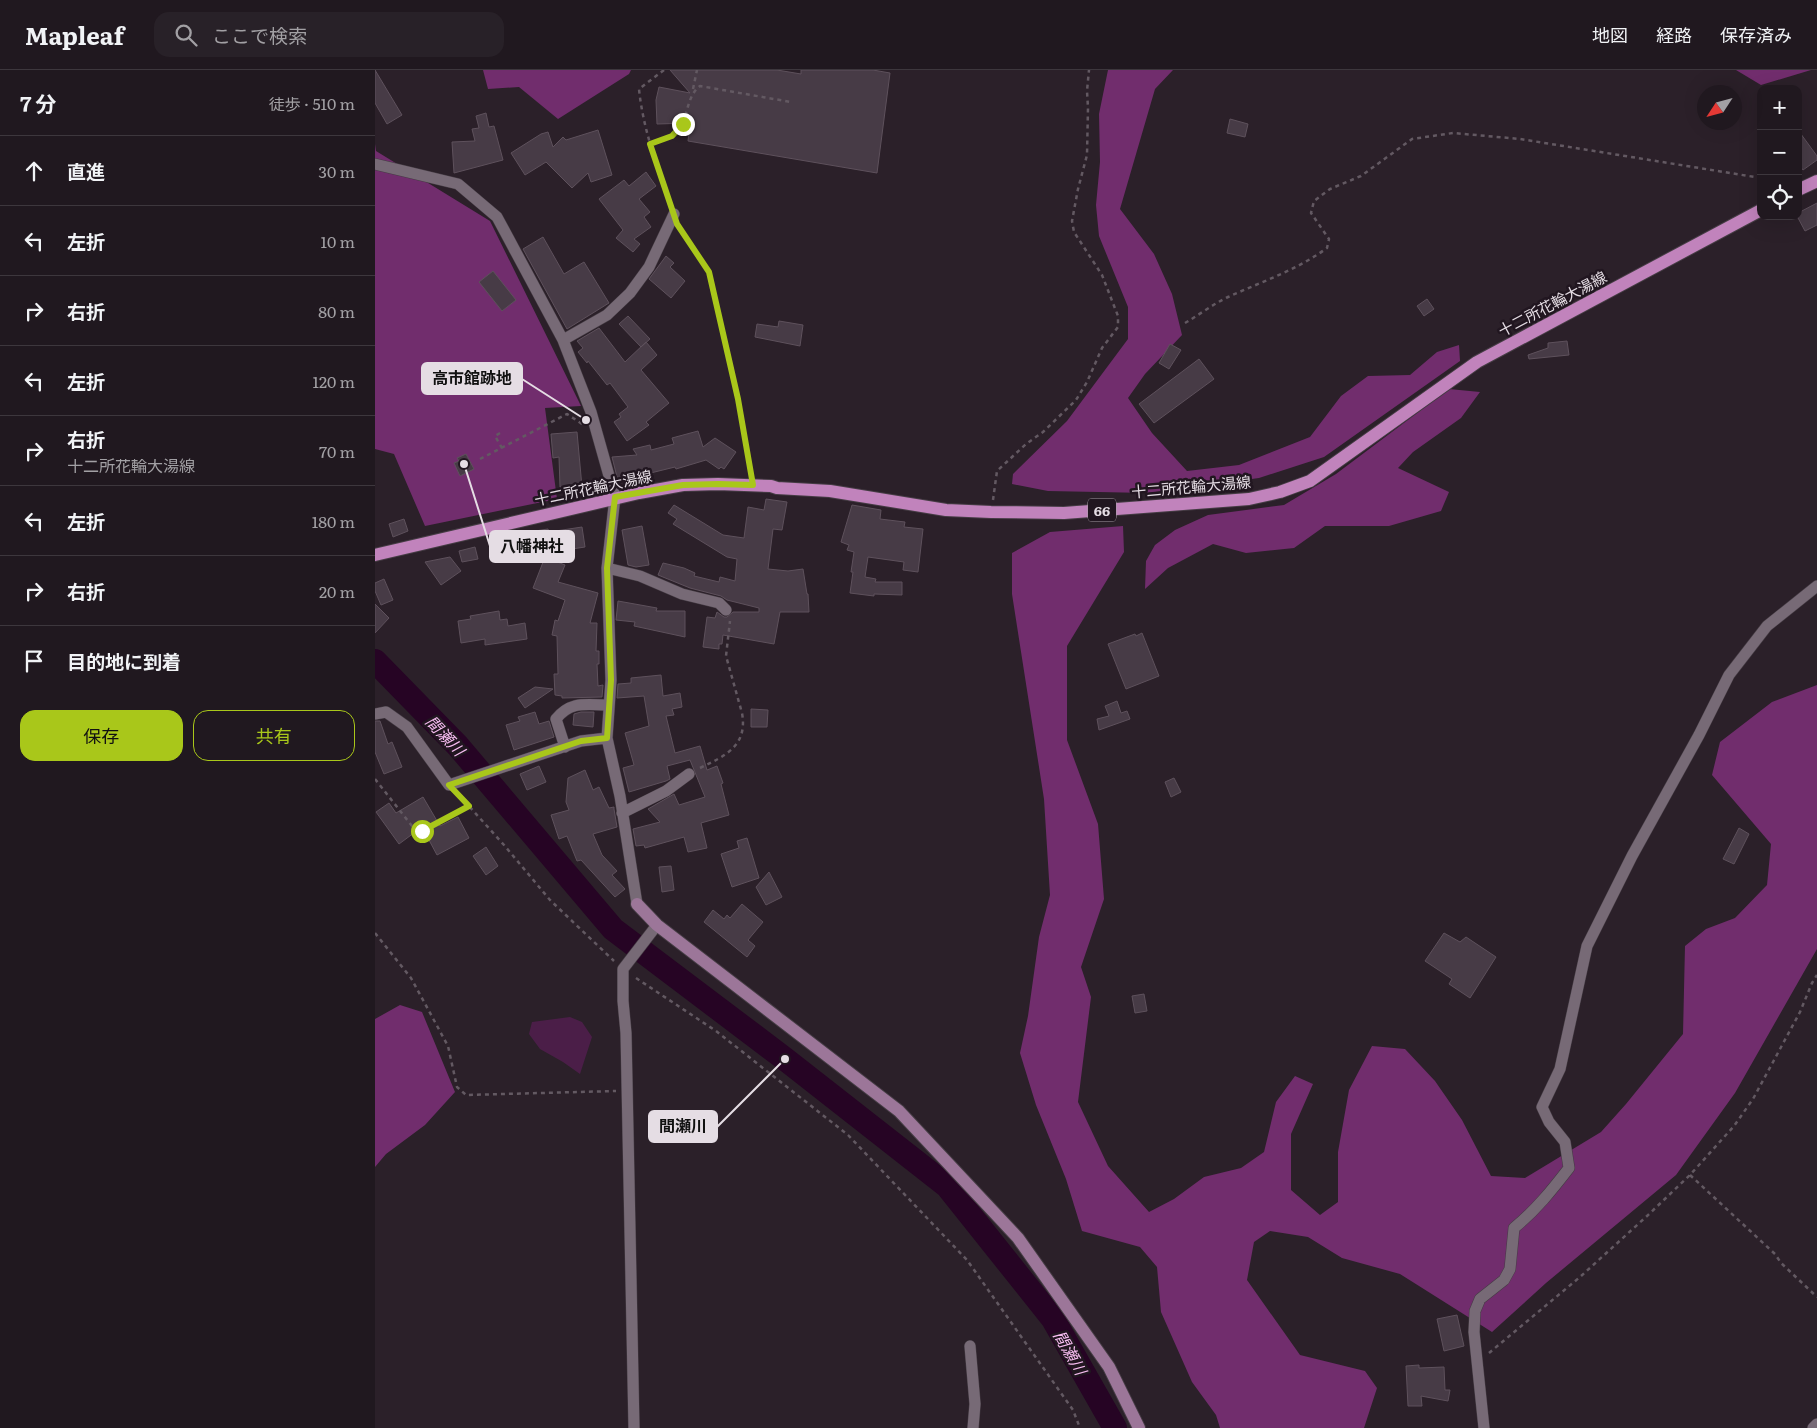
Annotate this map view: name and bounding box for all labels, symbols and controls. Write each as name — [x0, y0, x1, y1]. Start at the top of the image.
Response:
search box — [154, 12, 504, 57]
text: Mapleaf — [25, 17, 124, 52]
icon: search — [172, 21, 200, 49]
text: ここで検索 — [212, 21, 307, 49]
text: 地図 — [1592, 21, 1628, 48]
text: 経路 — [1656, 21, 1692, 48]
text: 保存済み — [1720, 21, 1792, 48]
north arrow — [1697, 85, 1742, 130]
map controls — [1757, 85, 1802, 220]
button: + — [1757, 85, 1802, 130]
text: 7 分 — [20, 87, 57, 118]
text: 徒歩 · 510 m — [269, 91, 355, 115]
route end — [672, 113, 695, 136]
button: − — [1757, 130, 1802, 175]
icon: ahead — [20, 157, 48, 185]
text: 直進 — [67, 157, 105, 185]
text: 30 m — [318, 159, 355, 183]
button: locate — [1757, 175, 1802, 220]
icon: left — [20, 227, 48, 255]
text: 左折 — [67, 227, 105, 255]
text: 10 m — [321, 229, 355, 253]
street label: 十二所花輪大湯線 — [1494, 265, 1610, 341]
icon: right — [20, 297, 48, 325]
text: 右折 — [67, 297, 105, 325]
text: 80 m — [318, 299, 355, 323]
callout: 高市館跡地 — [422, 363, 522, 394]
text: 高市館跡地 — [432, 365, 512, 389]
icon: left — [20, 367, 48, 395]
text: 左折 — [67, 367, 105, 395]
text: 120 m — [312, 369, 355, 393]
text: 右折 — [67, 425, 105, 453]
icon: right — [20, 437, 48, 465]
text: 70 m — [319, 439, 355, 463]
text: 十二所花輪大湯線 — [67, 453, 195, 477]
street label: 十二所花輪大湯線 — [532, 463, 654, 511]
street label: 十二所花輪大湯線 — [1130, 469, 1252, 503]
road number: 66 — [1088, 498, 1116, 522]
icon: left — [20, 507, 48, 535]
text: 左折 — [67, 507, 105, 535]
text: 180 m — [312, 509, 355, 533]
callout: 八幡神社 — [490, 531, 574, 562]
text: 八幡神社 — [500, 533, 564, 557]
icon: right — [20, 577, 48, 605]
text: 右折 — [67, 577, 105, 605]
text: 20 m — [319, 579, 355, 603]
icon: arrive — [20, 647, 48, 675]
text: 目的地に到着 — [67, 647, 181, 675]
water label: 間瀬川 — [421, 709, 473, 762]
button: 保存 — [20, 710, 183, 761]
button: 共有 — [193, 710, 355, 761]
route start — [411, 820, 434, 843]
callout: 間瀬川 — [649, 1111, 717, 1142]
text: 間瀬川 — [659, 1113, 707, 1137]
water label: 間瀬川 — [1049, 1325, 1094, 1381]

